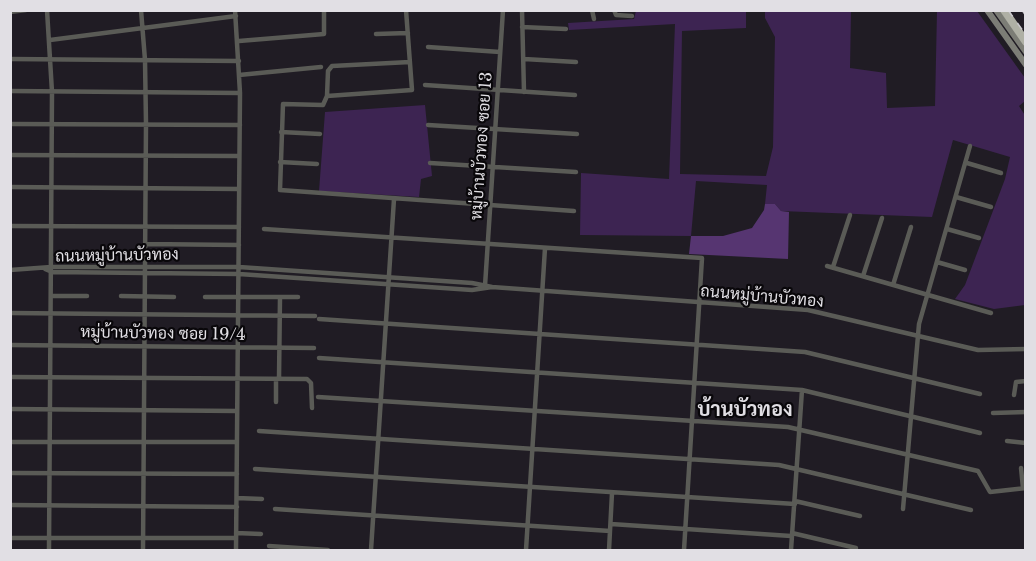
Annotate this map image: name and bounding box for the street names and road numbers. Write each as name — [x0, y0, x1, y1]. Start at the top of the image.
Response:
street label: หมู่บ้านบัวทอง ซอย 13 — [467, 71, 497, 221]
street label: ถนนหมู่บ้านบัวทอง — [55, 245, 179, 267]
street label: ถนนหมู่บ้านบัวทอง — [700, 282, 824, 312]
street label: หมู่บ้านบัวทอง ซอย 19/4 — [80, 323, 246, 345]

